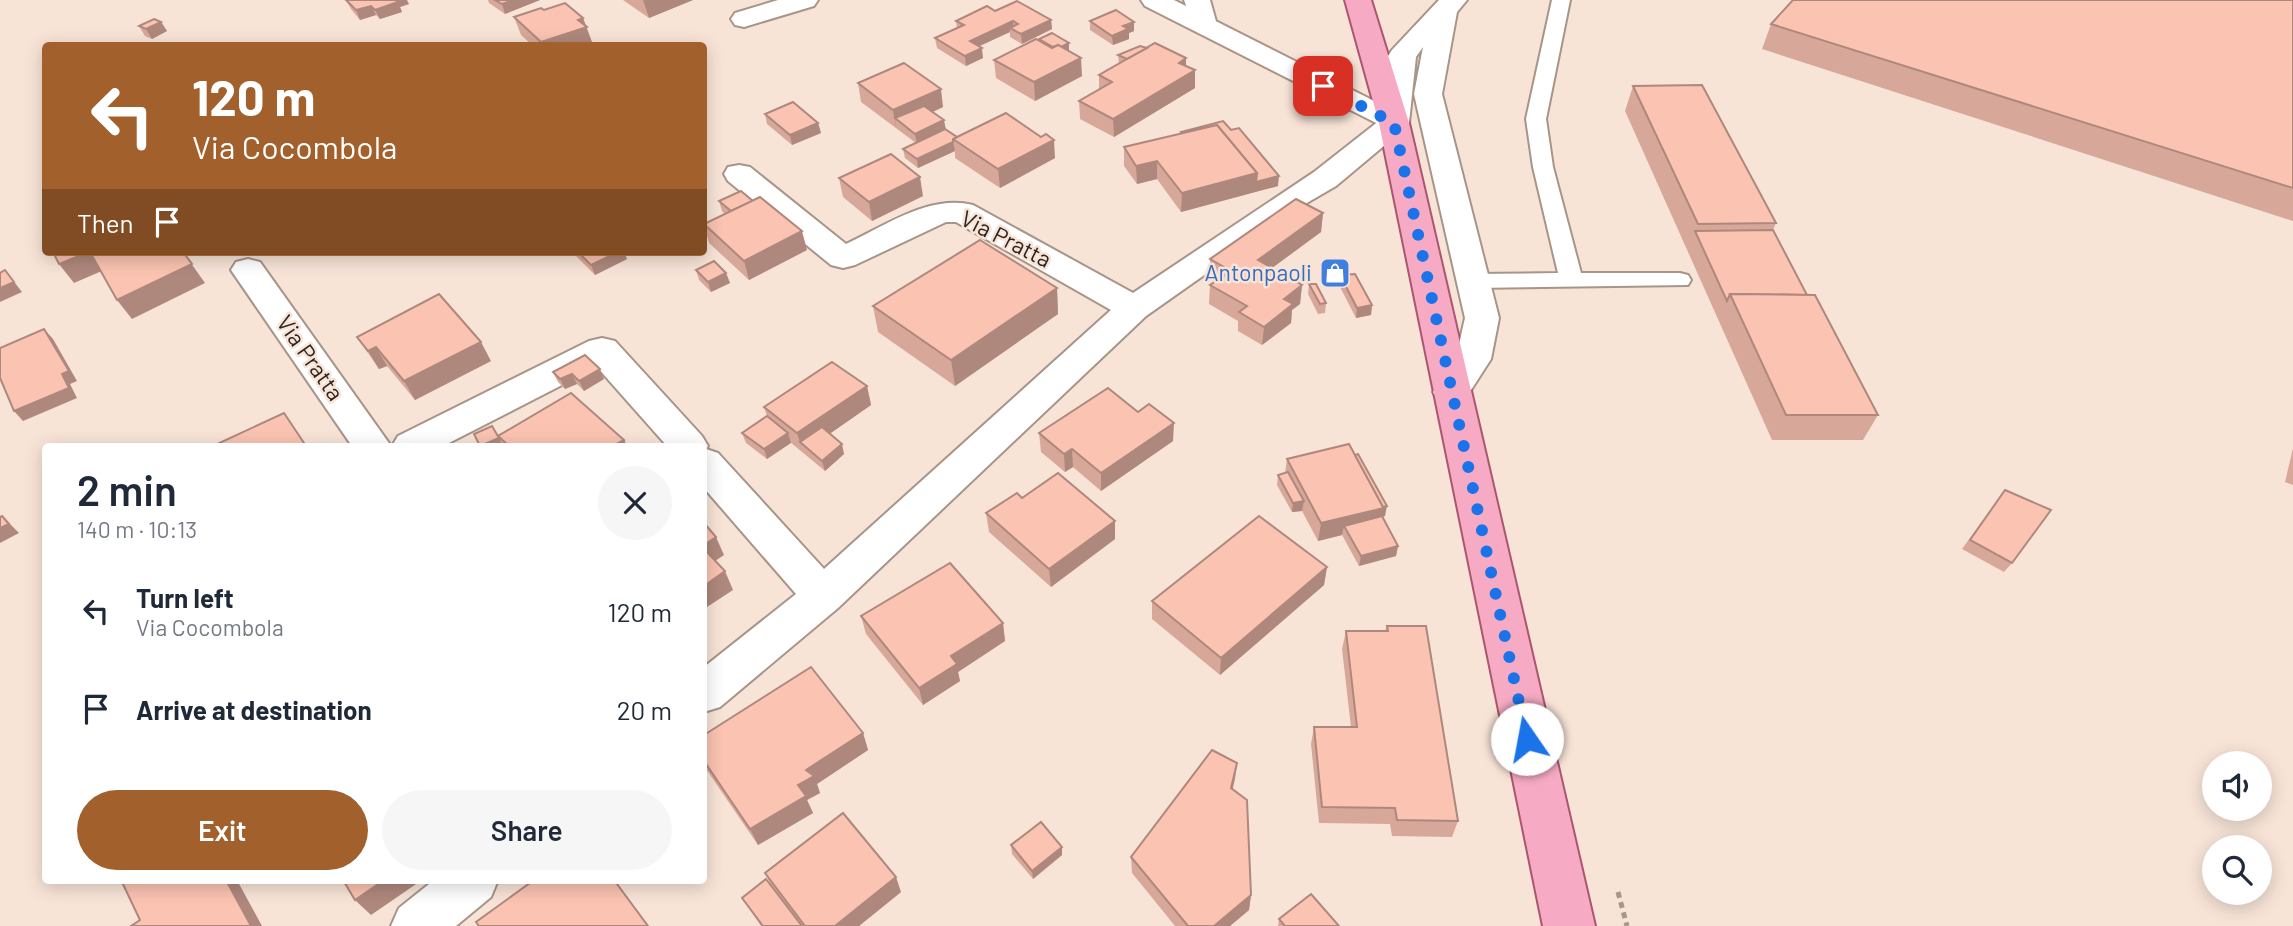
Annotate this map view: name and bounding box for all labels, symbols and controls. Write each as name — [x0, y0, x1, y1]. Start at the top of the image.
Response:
pin — [1293, 56, 1353, 116]
text: 120 m — [192, 67, 315, 126]
icon: arrive — [1304, 67, 1342, 105]
icon: left — [77, 70, 168, 161]
text: Via Cocombola — [192, 127, 397, 165]
icon: arrive — [148, 203, 186, 241]
street label: Via Pratta — [956, 203, 1056, 273]
text: Then — [77, 207, 134, 238]
shop icon: Antonpaoli — [1318, 256, 1352, 290]
place label: Antonpaoli — [1205, 258, 1312, 286]
street label: Via Pratta — [271, 309, 350, 406]
text: 2 min — [77, 464, 177, 514]
button: close — [598, 466, 672, 540]
text: 140 m · 10:13 — [77, 515, 197, 543]
text: Turn left — [136, 582, 234, 613]
icon: left — [77, 592, 115, 630]
text: 120 m — [608, 596, 672, 627]
text: Via Cocombola — [136, 613, 284, 641]
icon: arrive — [77, 690, 115, 728]
text: Arrive at destination — [136, 694, 372, 725]
text: 20 m — [617, 694, 672, 725]
position arrow — [1490, 702, 1564, 776]
map controls — [2202, 751, 2272, 905]
button: sound — [2202, 751, 2272, 821]
button: Exit — [77, 790, 368, 870]
button: Share — [382, 790, 672, 870]
button: search — [2202, 835, 2272, 905]

